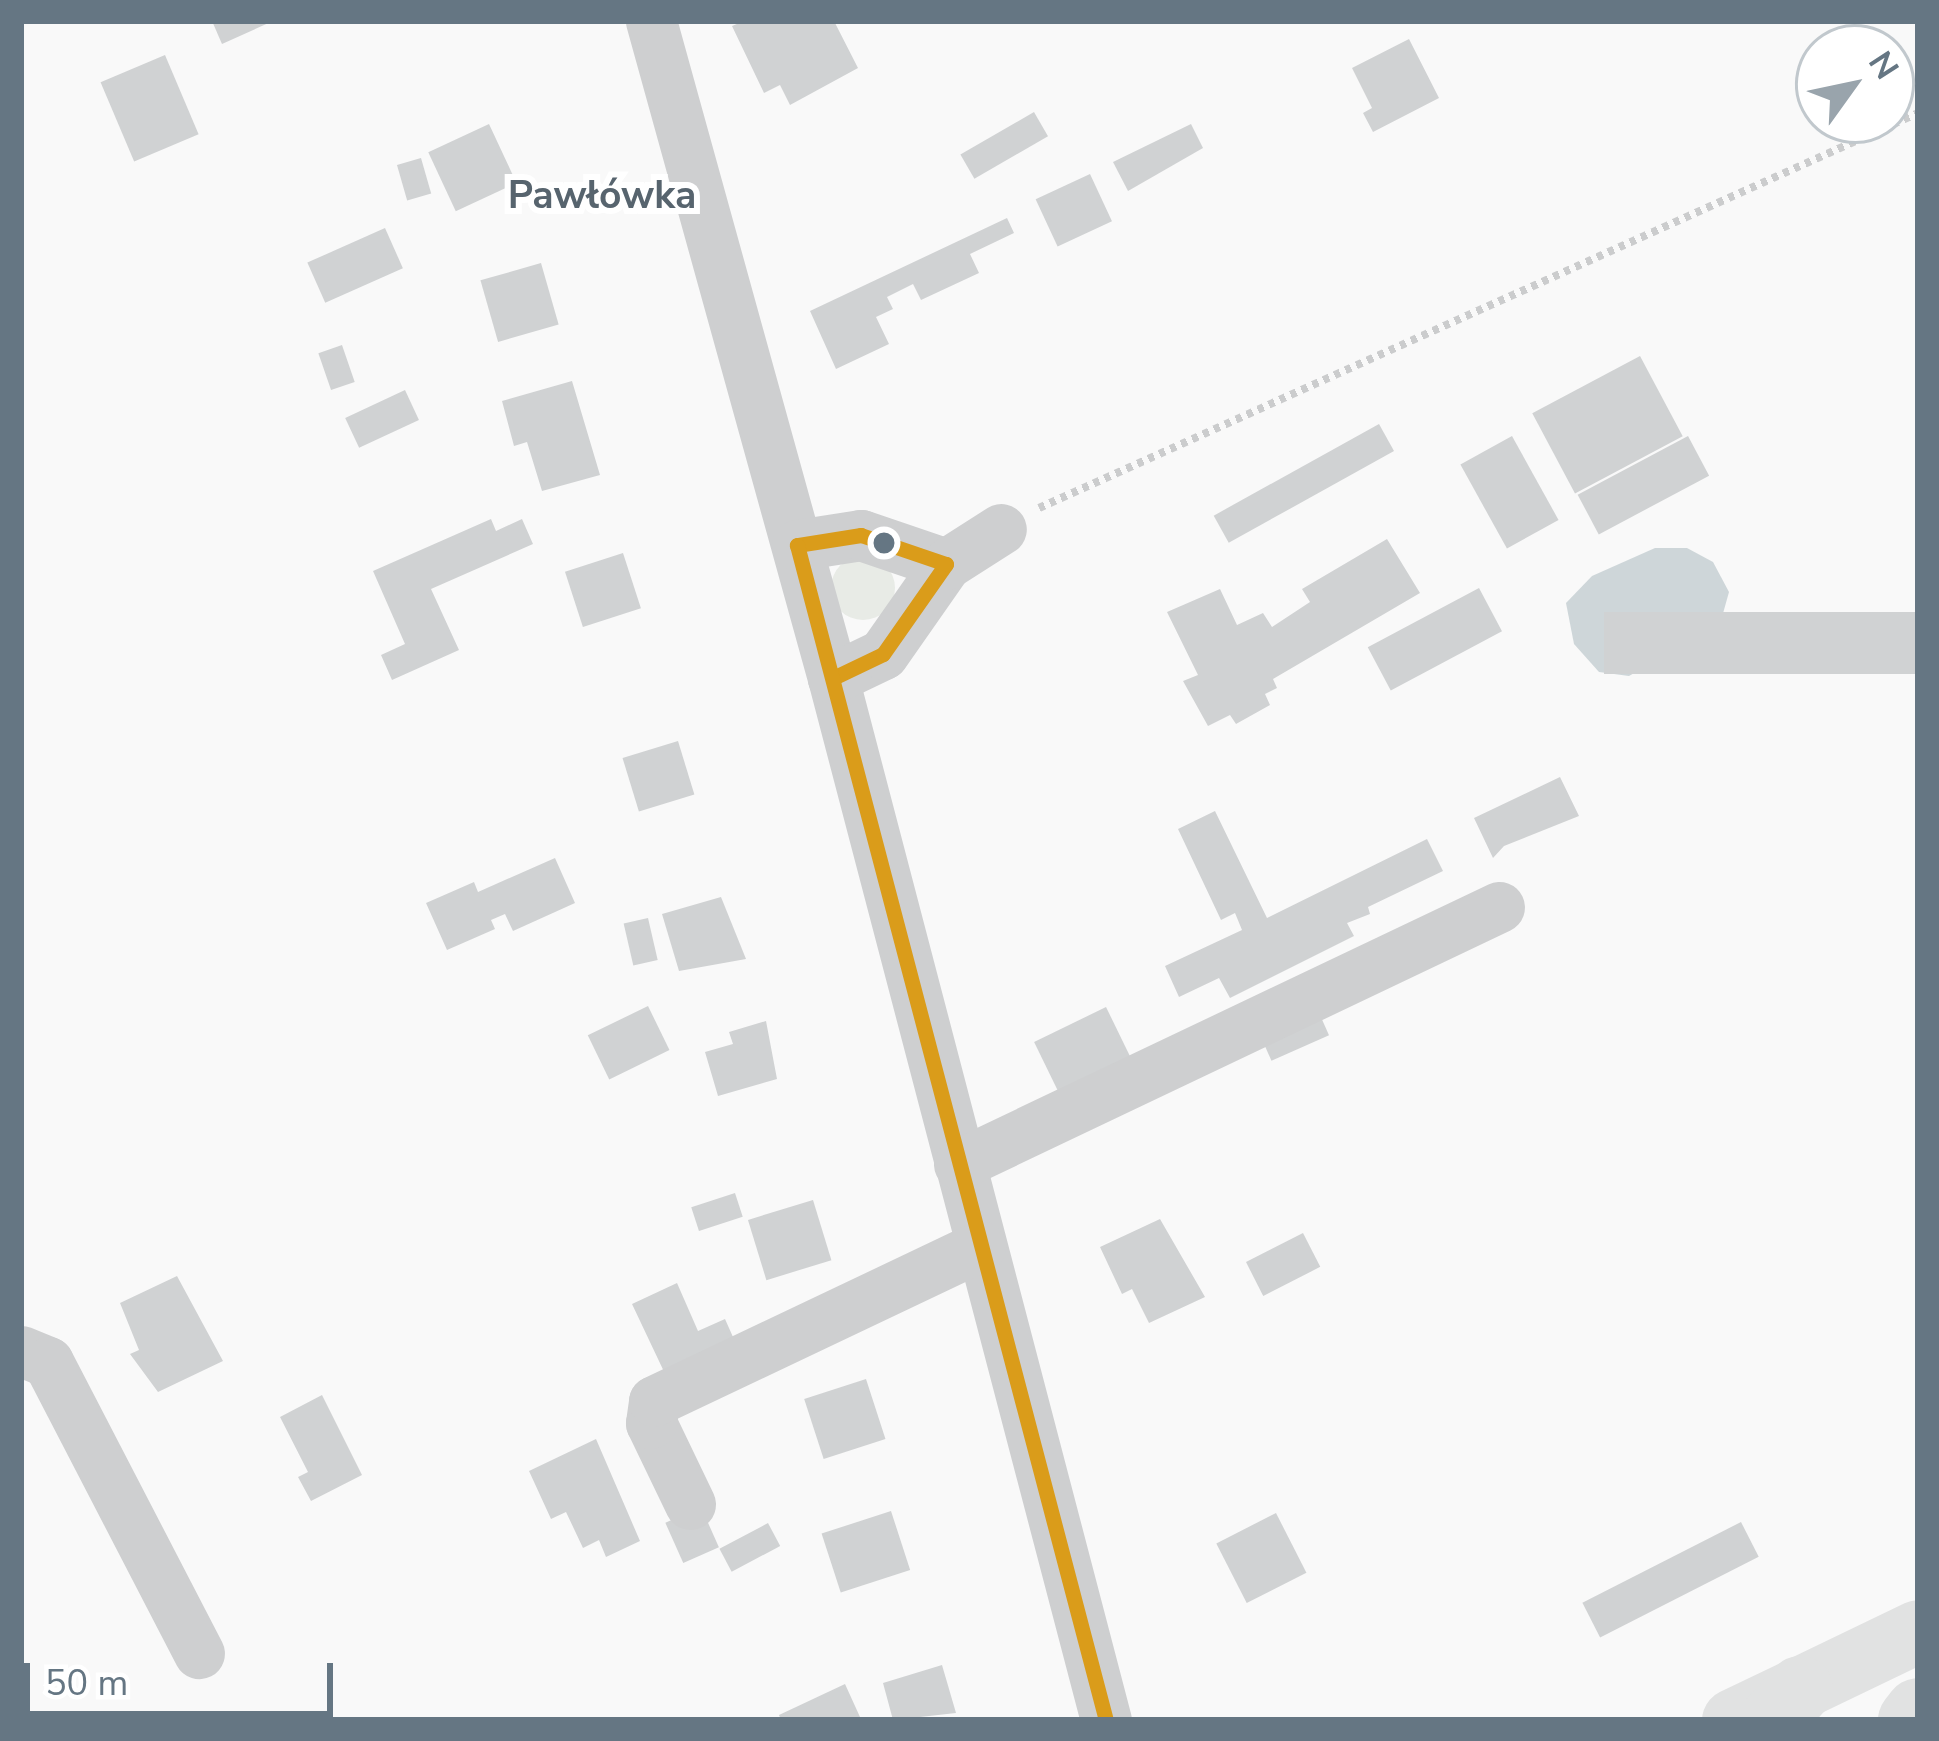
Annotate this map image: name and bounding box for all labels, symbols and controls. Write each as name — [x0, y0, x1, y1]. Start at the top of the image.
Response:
north arrow — [1795, 24, 1915, 144]
text: N — [1858, 43, 1909, 88]
district label: Pawłówka — [508, 173, 696, 219]
unlabelled marker — [873, 532, 895, 554]
scale bar — [30, 1639, 339, 1713]
text: 50 m — [45, 1659, 128, 1708]

